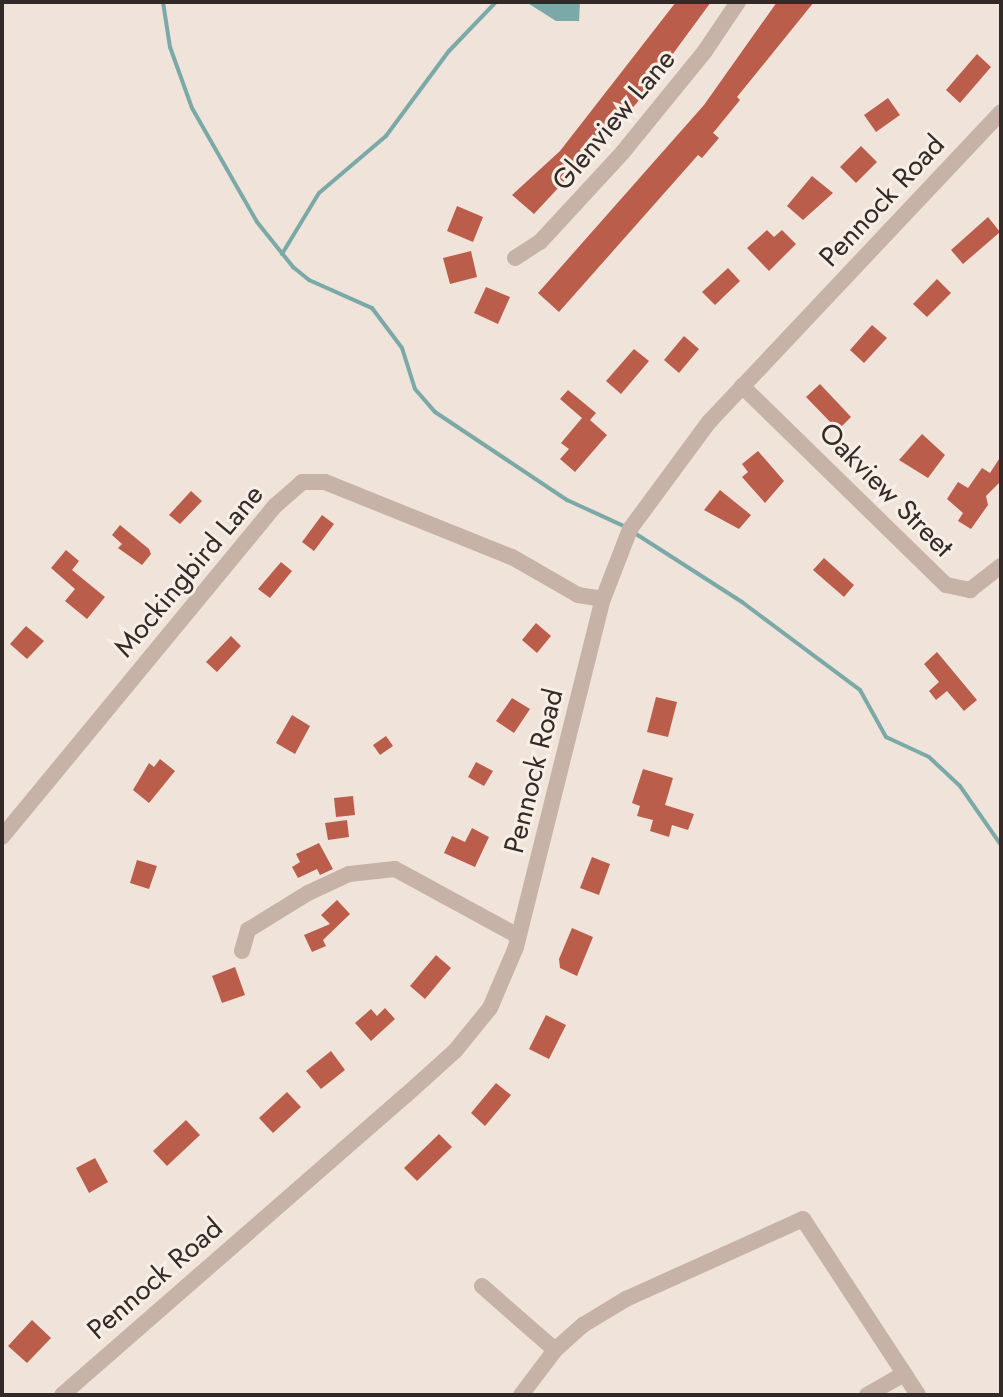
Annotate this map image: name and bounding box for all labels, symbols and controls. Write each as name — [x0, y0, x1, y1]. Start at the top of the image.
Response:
street label: Glenview Lane — [545, 43, 683, 197]
street label: Pennock Road — [812, 128, 952, 274]
street label: Oakview Street — [812, 416, 960, 564]
street label: Mockingbird Lane — [107, 478, 271, 664]
street label: Pennock Road — [497, 685, 571, 857]
street label: Pennock Road — [81, 1211, 229, 1347]

